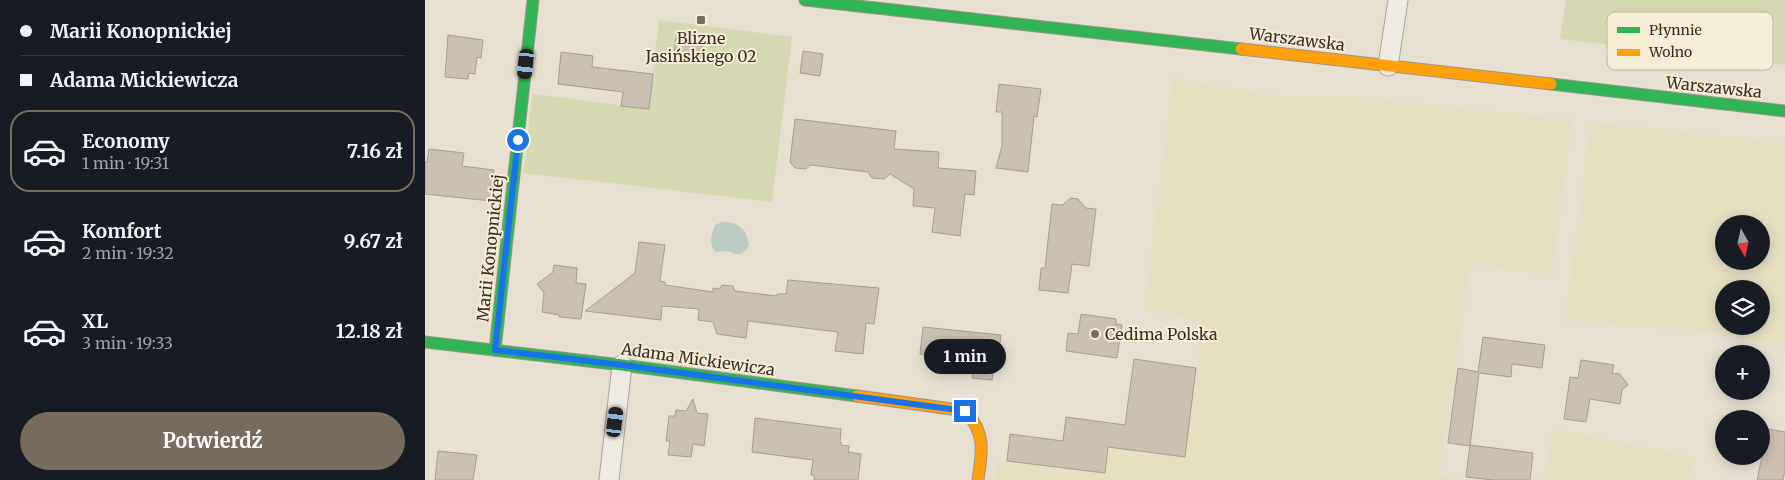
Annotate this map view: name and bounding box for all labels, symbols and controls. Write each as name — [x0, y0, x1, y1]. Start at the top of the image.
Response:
legend — [1607, 12, 1773, 70]
marker: Blizne Jasińskiego 02 — [695, 14, 707, 26]
text: Marii Konopnickiej — [50, 19, 232, 43]
text: Płynnie — [1649, 21, 1702, 39]
street label: Warszawska — [1247, 23, 1346, 55]
place label: Blizne Jasińskiego 02 — [645, 28, 757, 66]
text: Wolno — [1648, 43, 1692, 61]
car — [516, 48, 535, 80]
text: Adama Mickiewicza — [50, 68, 239, 92]
street label: Warszawska — [1664, 72, 1763, 102]
icon: car — [22, 129, 67, 174]
text: Economy — [82, 129, 170, 153]
route start — [507, 129, 529, 151]
text: 7.16 zł — [347, 139, 403, 163]
text: 1 min · 19:31 — [82, 153, 169, 173]
street label: Marii Konopnickiej — [472, 173, 508, 323]
north arrow — [1715, 215, 1770, 270]
map controls — [1715, 215, 1770, 465]
icon: car — [22, 219, 67, 264]
text: Komfort — [82, 219, 161, 243]
text: 9.67 zł — [344, 229, 403, 253]
text: 2 min · 19:32 — [82, 243, 174, 263]
button: layers — [1715, 280, 1770, 335]
icon: car — [22, 309, 67, 354]
text: XL — [82, 309, 108, 333]
text: 12.18 zł — [336, 319, 403, 343]
place label: Cedima Polska — [1105, 324, 1218, 344]
marker: Cedima Polska — [1089, 328, 1101, 340]
text: 3 min · 19:33 — [82, 333, 173, 353]
street label: Adama Mickiewicza — [619, 338, 777, 380]
callout: 1 min — [924, 338, 1006, 374]
button: + — [1715, 345, 1770, 400]
text: 1 min — [943, 346, 987, 366]
route end — [954, 400, 976, 422]
car — [605, 406, 624, 438]
button: − — [1715, 410, 1770, 465]
button: Potwierdź — [20, 412, 405, 470]

